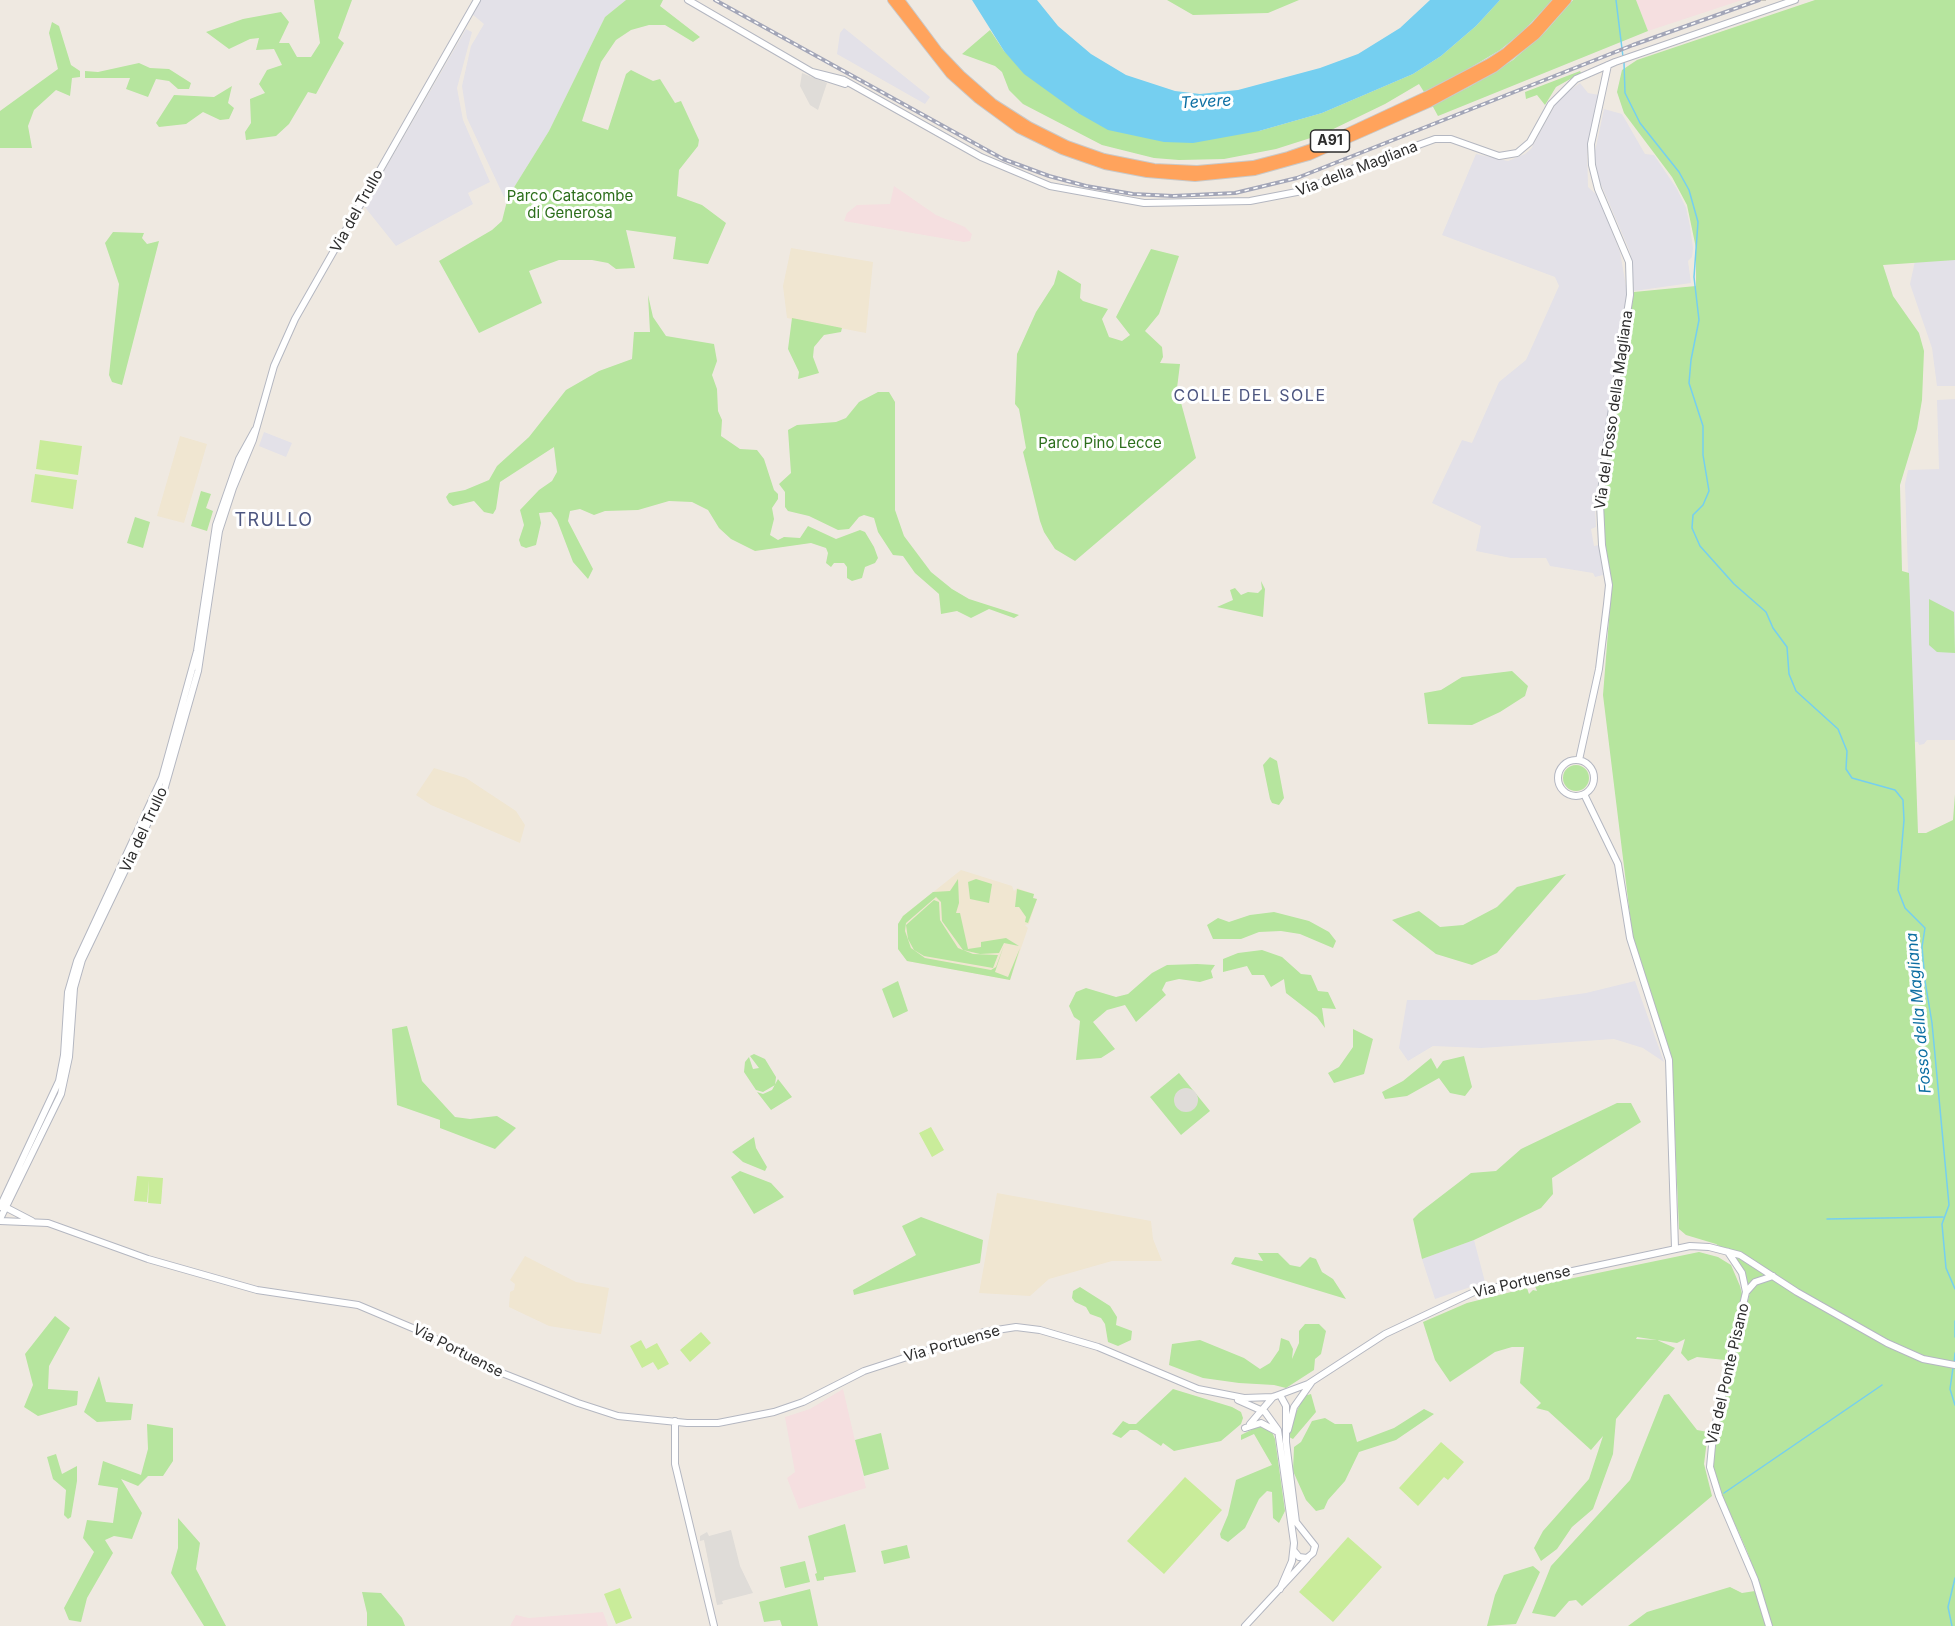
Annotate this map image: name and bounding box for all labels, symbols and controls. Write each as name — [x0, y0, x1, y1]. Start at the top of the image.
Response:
water label: Tevere — [1180, 91, 1232, 113]
road number: A91 — [1310, 130, 1350, 152]
street label: Via della Magliana — [1294, 138, 1420, 200]
street label: Via del Trullo — [327, 166, 387, 256]
park label: Parco Catacombe di Generosa — [507, 187, 633, 222]
street label: Via del Fosso della Magliana — [1591, 309, 1637, 511]
district label: COLLE DEL SOLE — [1173, 386, 1327, 406]
park label: Parco Pino Lecce — [1038, 434, 1162, 452]
district label: TRULLO — [234, 510, 314, 532]
street label: Via del Trullo — [116, 784, 172, 876]
water label: Fosso della Magliana — [1902, 932, 1936, 1094]
street label: Via Portuense — [1472, 1262, 1572, 1302]
street label: Via del Ponte Pisano — [1703, 1301, 1753, 1447]
street label: Via Portuense — [410, 1320, 506, 1382]
street label: Via Portuense — [902, 1322, 1002, 1366]

